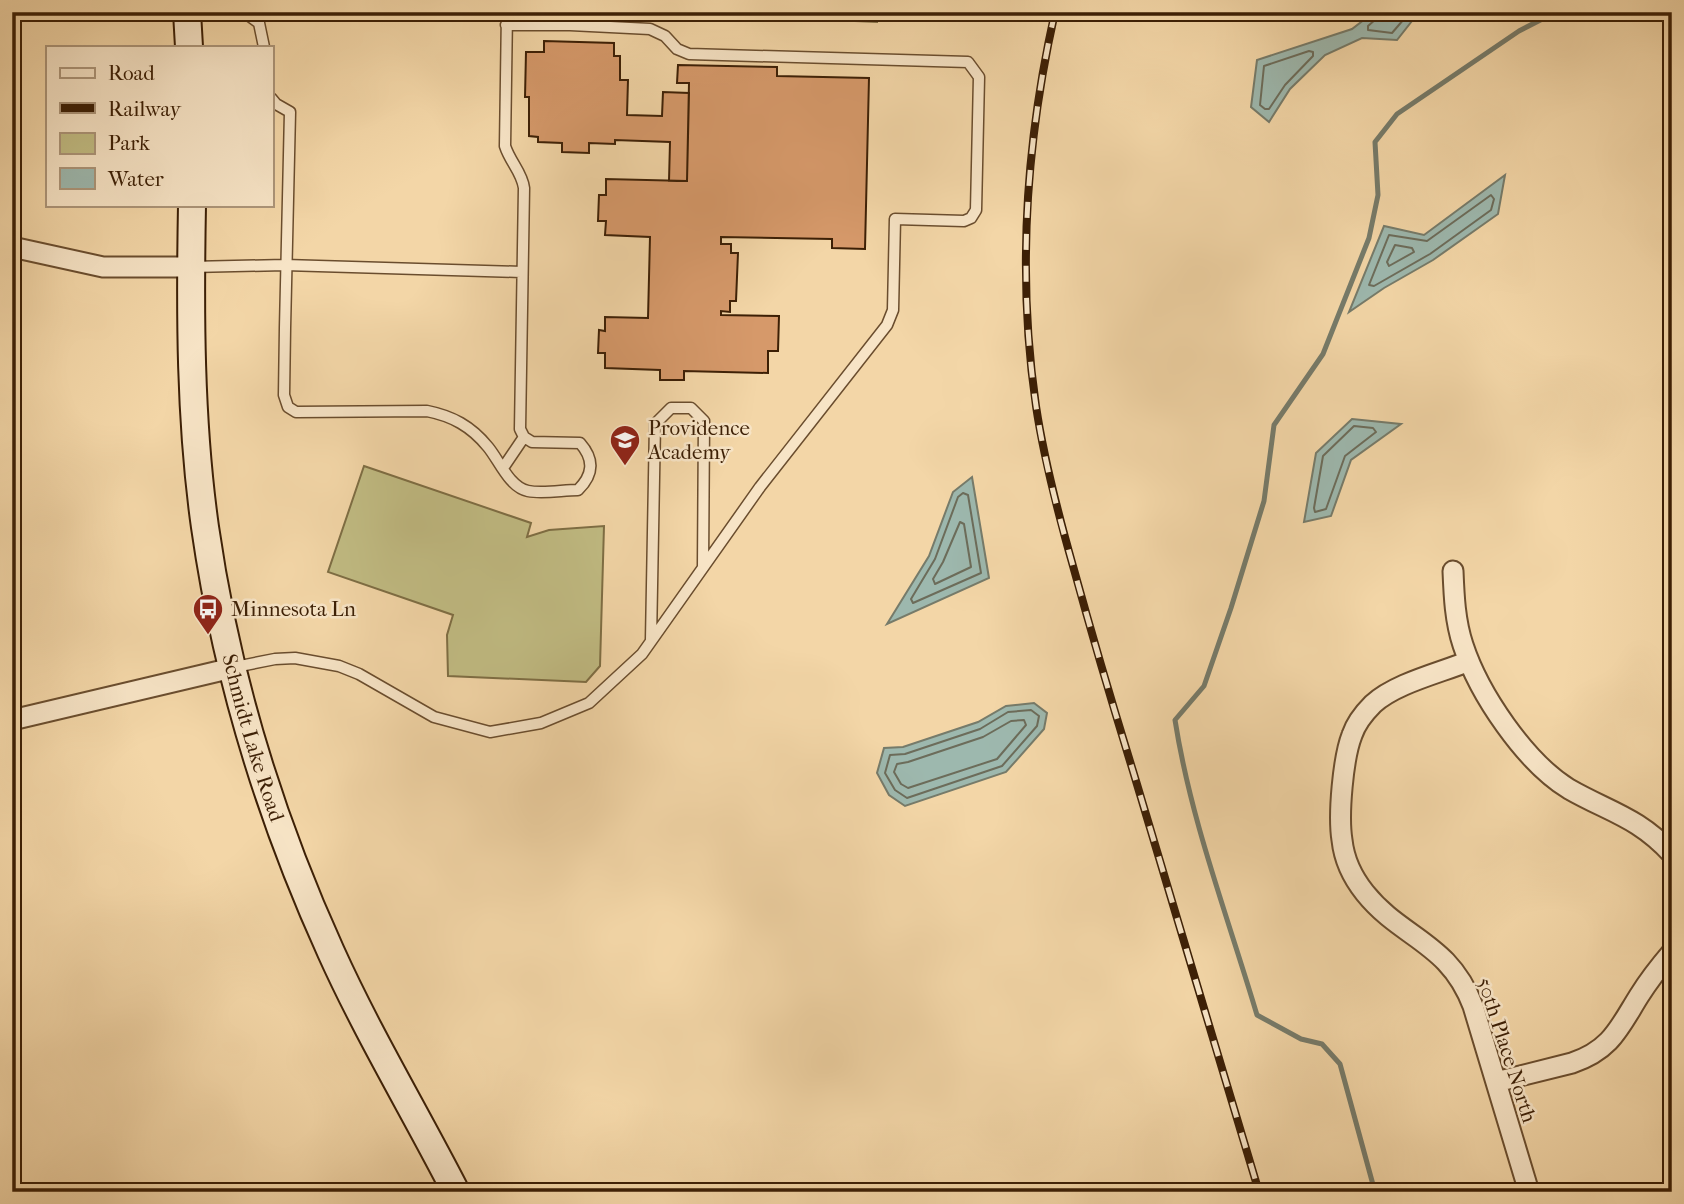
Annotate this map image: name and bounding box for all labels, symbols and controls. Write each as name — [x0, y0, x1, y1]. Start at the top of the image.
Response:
legend — [46, 46, 273, 206]
text: Road — [108, 61, 155, 85]
text: Railway — [108, 97, 182, 121]
text: Park — [108, 131, 150, 155]
text: Water — [107, 167, 164, 191]
place label: Providence Academy — [647, 416, 750, 464]
school or university icon: Providence Academy — [608, 423, 642, 467]
bus stop icon: Minnesota Ln — [191, 592, 225, 636]
place label: Minnesota Ln — [231, 597, 356, 621]
street label: Schmidt Lake Road — [217, 652, 289, 825]
street label: 50th Place North — [1472, 974, 1542, 1126]

